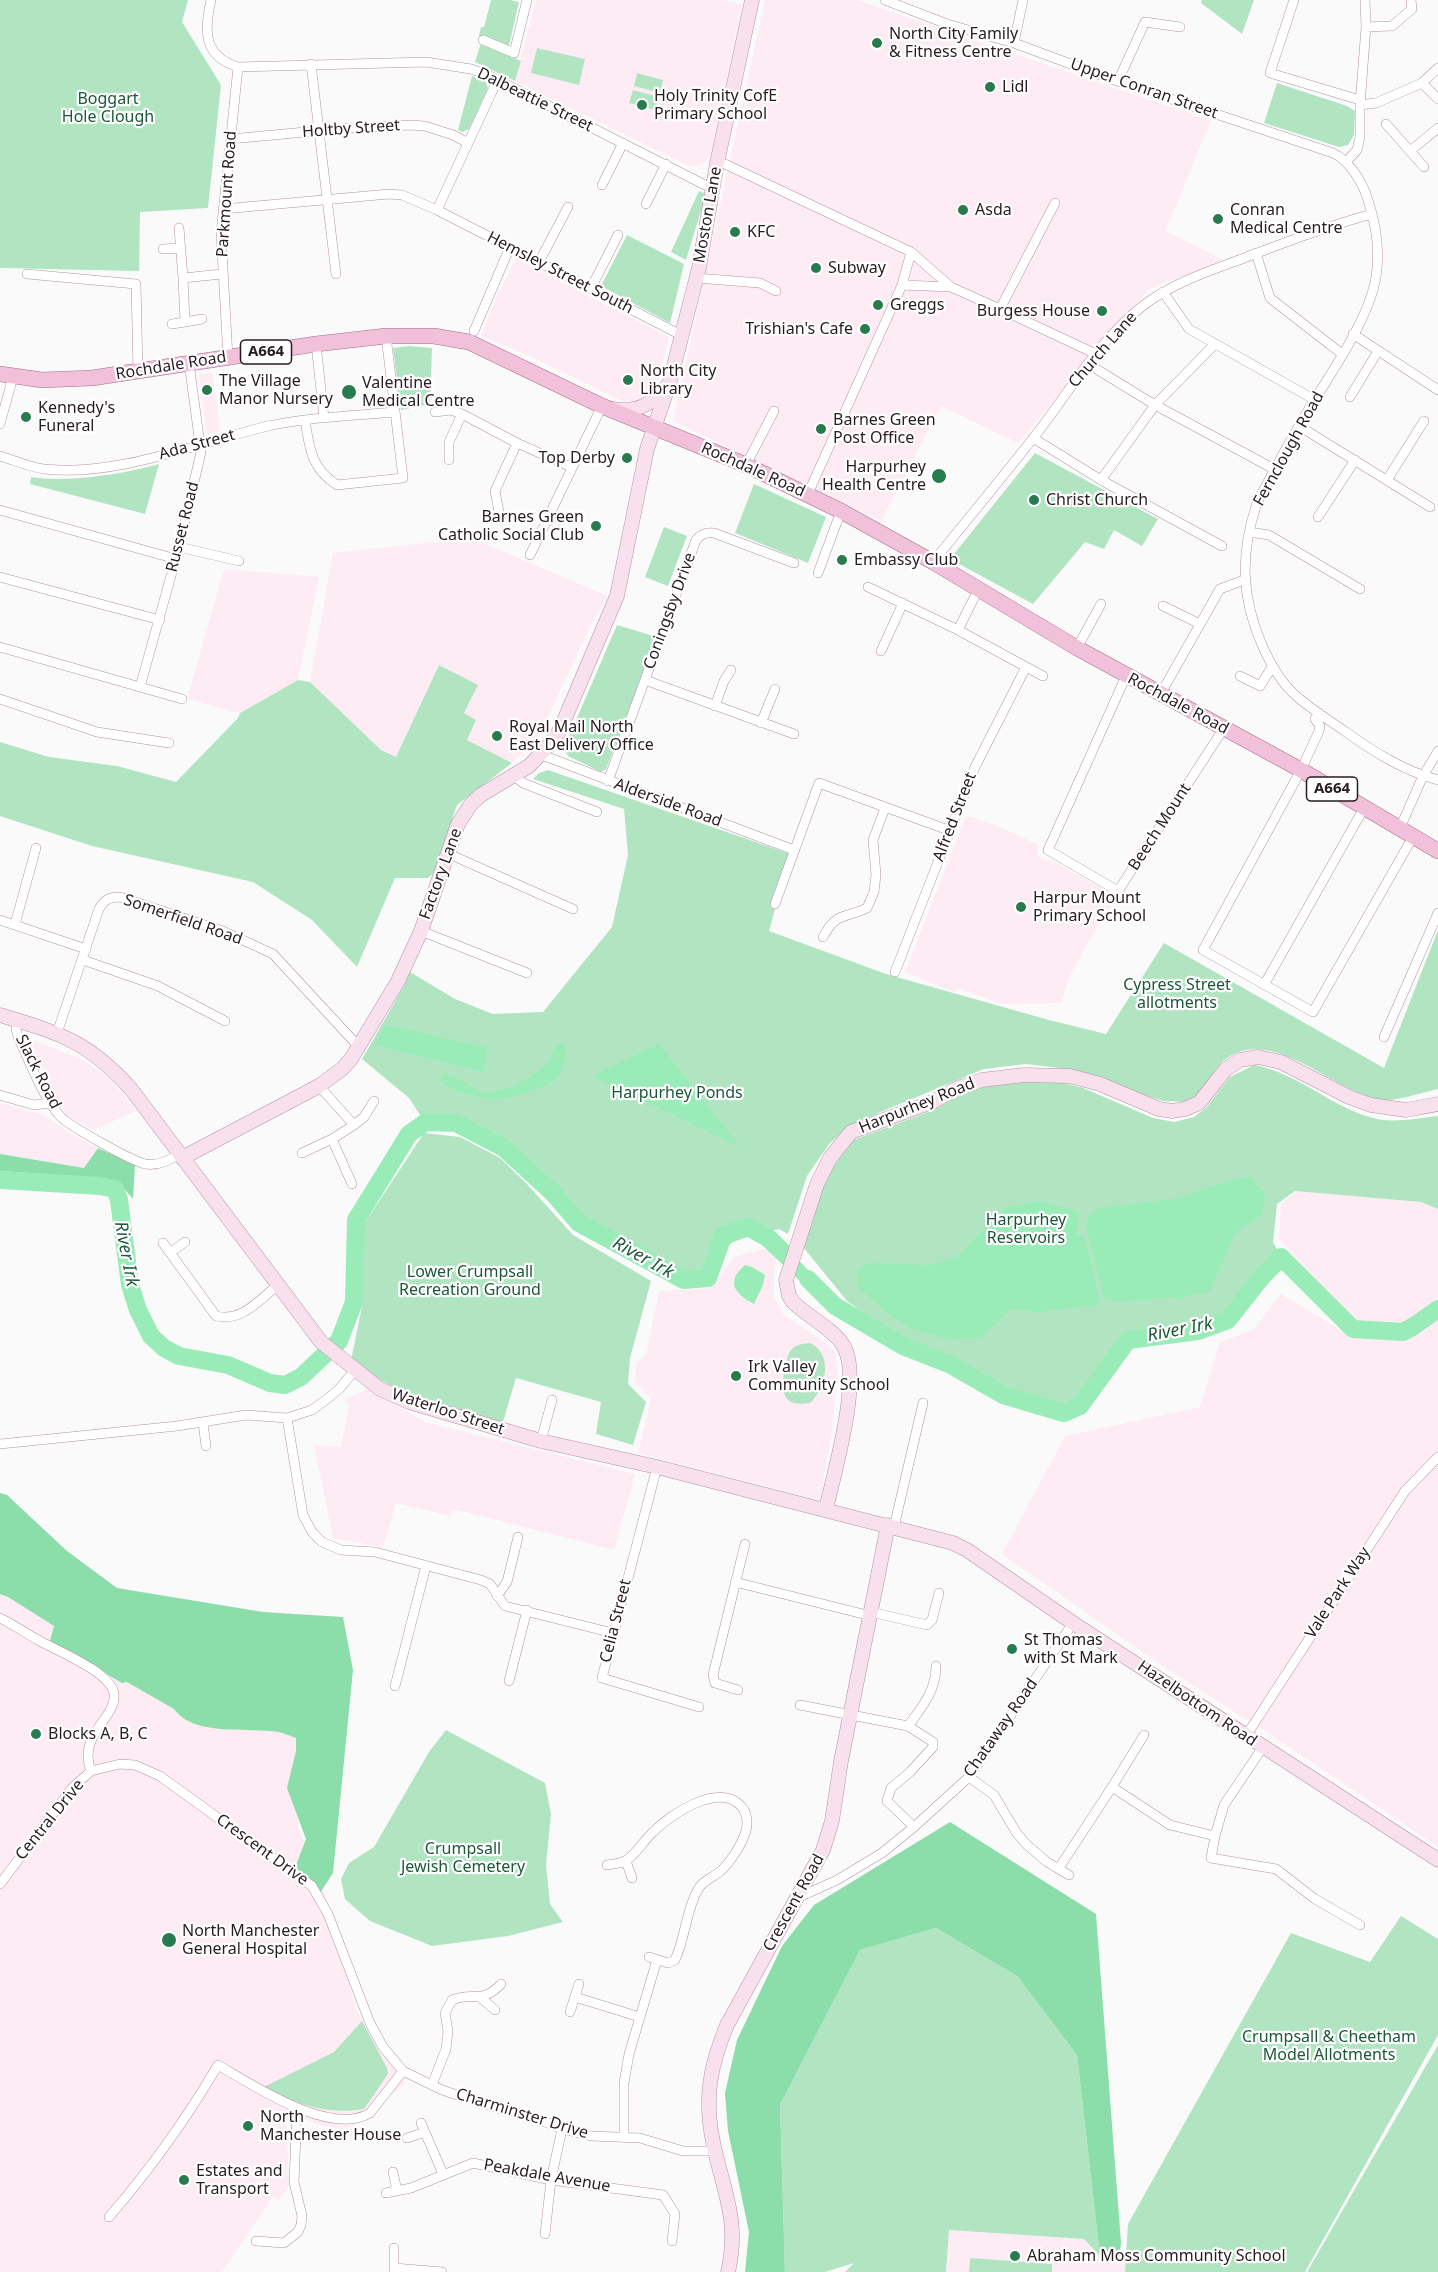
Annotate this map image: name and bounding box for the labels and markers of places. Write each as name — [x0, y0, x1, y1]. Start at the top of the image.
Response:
place label: North City Family & Fitness Centre — [889, 24, 1018, 62]
marker: North City Family & Fitness Centre — [870, 36, 884, 50]
place label: Lidl — [1002, 77, 1028, 97]
marker: Lidl — [983, 80, 997, 94]
place label: Holy Trinity CofE Primary School — [654, 86, 777, 124]
marker: Holy Trinity CofE Primary School — [635, 98, 649, 112]
place label: Asda — [975, 200, 1012, 220]
place label: Conran Medical Centre — [1230, 200, 1343, 238]
marker: Asda — [956, 203, 970, 217]
marker: Conran Medical Centre — [1211, 212, 1225, 226]
place label: KFC — [747, 222, 775, 242]
marker: KFC — [728, 225, 742, 239]
place label: Subway — [828, 258, 886, 278]
marker: Subway — [809, 261, 823, 275]
place label: Greggs — [890, 295, 944, 315]
marker: Greggs — [871, 298, 885, 312]
place label: Burgess House — [977, 301, 1090, 321]
marker: Burgess House — [1095, 304, 1109, 318]
place label: Trishian's Cafe — [745, 319, 853, 339]
marker: Trishian's Cafe — [858, 322, 872, 336]
place label: North City Library — [640, 361, 716, 399]
place label: The Village Manor Nursery — [219, 371, 333, 409]
place label: Valentine Medical Centre — [362, 373, 475, 411]
marker: North City Library — [621, 373, 635, 387]
marker: The Village Manor Nursery — [200, 383, 214, 397]
marker: Valentine Medical Centre — [340, 383, 358, 401]
place label: Kennedy's Funeral — [38, 398, 115, 436]
marker: Kennedy's Funeral — [19, 410, 33, 424]
place label: Barnes Green Post Office — [833, 410, 936, 448]
marker: Barnes Green Post Office — [814, 422, 828, 436]
place label: Top Derby — [539, 448, 615, 468]
marker: Top Derby — [620, 451, 634, 465]
place label: Harpurhey Health Centre — [822, 457, 926, 495]
marker: Harpurhey Health Centre — [930, 467, 948, 485]
place label: Christ Church — [1046, 490, 1148, 510]
marker: Christ Church — [1027, 493, 1041, 507]
place label: Barnes Green Catholic Social Club — [438, 507, 584, 545]
marker: Barnes Green Catholic Social Club — [589, 519, 603, 533]
place label: Embassy Club — [854, 550, 958, 570]
marker: Embassy Club — [835, 553, 849, 567]
place label: Royal Mail North East Delivery Office — [509, 717, 654, 755]
marker: Royal Mail North East Delivery Office — [490, 729, 504, 743]
place label: Harpur Mount Primary School — [1033, 888, 1146, 926]
marker: Harpur Mount Primary School — [1014, 900, 1028, 914]
place label: Irk Valley Community School — [748, 1357, 890, 1395]
marker: Irk Valley Community School — [729, 1369, 743, 1383]
place label: St Thomas with St Mark — [1024, 1630, 1118, 1668]
marker: St Thomas with St Mark — [1005, 1642, 1019, 1656]
place label: Blocks A, B, C — [48, 1724, 148, 1744]
marker: Blocks A, B, C — [29, 1727, 43, 1741]
place label: North Manchester General Hospital — [182, 1921, 319, 1959]
marker: North Manchester General Hospital — [160, 1931, 178, 1949]
place label: North Manchester House — [260, 2107, 401, 2145]
marker: North Manchester House — [241, 2119, 255, 2133]
place label: Estates and Transport — [196, 2161, 283, 2199]
marker: Estates and Transport — [177, 2173, 191, 2187]
place label: Abraham Moss Community School — [1027, 2246, 1286, 2266]
marker: Abraham Moss Community School — [1008, 2249, 1022, 2263]

